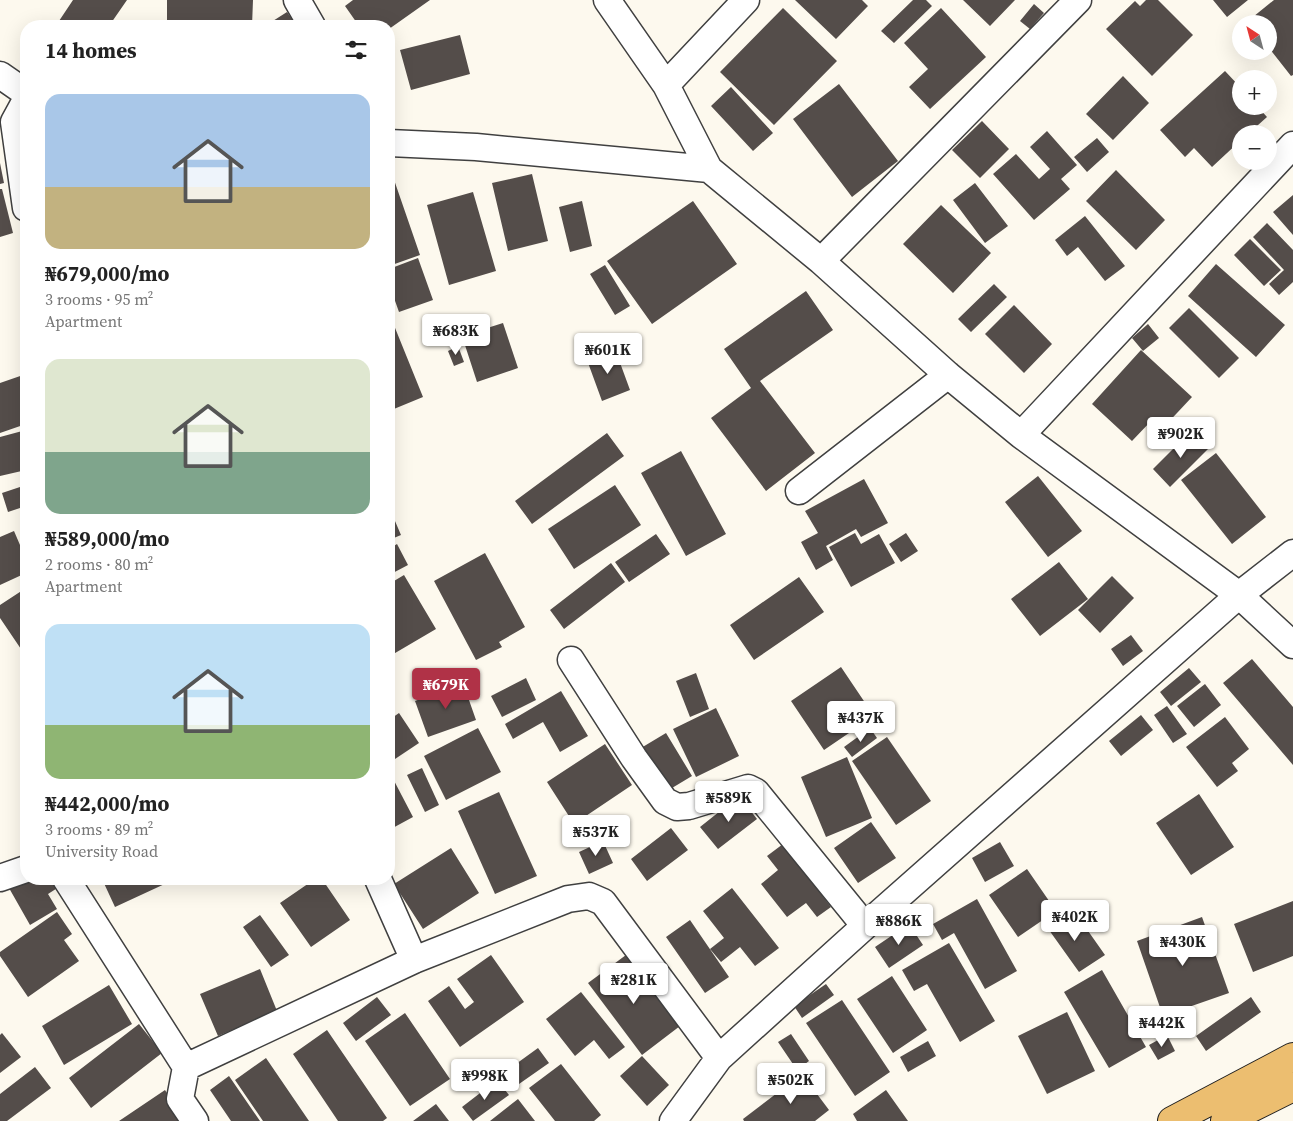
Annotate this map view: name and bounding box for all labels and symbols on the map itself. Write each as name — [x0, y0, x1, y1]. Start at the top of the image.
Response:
north arrow — [1232, 15, 1278, 60]
pin: ₦683K — [421, 314, 491, 356]
pin: ₦601K — [573, 332, 643, 375]
pin: ₦902K — [1146, 416, 1216, 459]
pin: ₦679K — [411, 668, 481, 710]
pin: ₦437K — [826, 700, 896, 743]
pin: ₦589K — [694, 780, 764, 823]
pin: ₦537K — [561, 814, 631, 857]
pin: ₦402K — [1040, 900, 1110, 942]
pin: ₦886K — [864, 904, 934, 946]
pin: ₦430K — [1148, 924, 1218, 967]
pin: ₦281K — [599, 962, 669, 1005]
pin: ₦442K — [1127, 1006, 1197, 1048]
pin: ₦998K — [450, 1058, 520, 1101]
pin: ₦502K — [756, 1062, 826, 1105]

